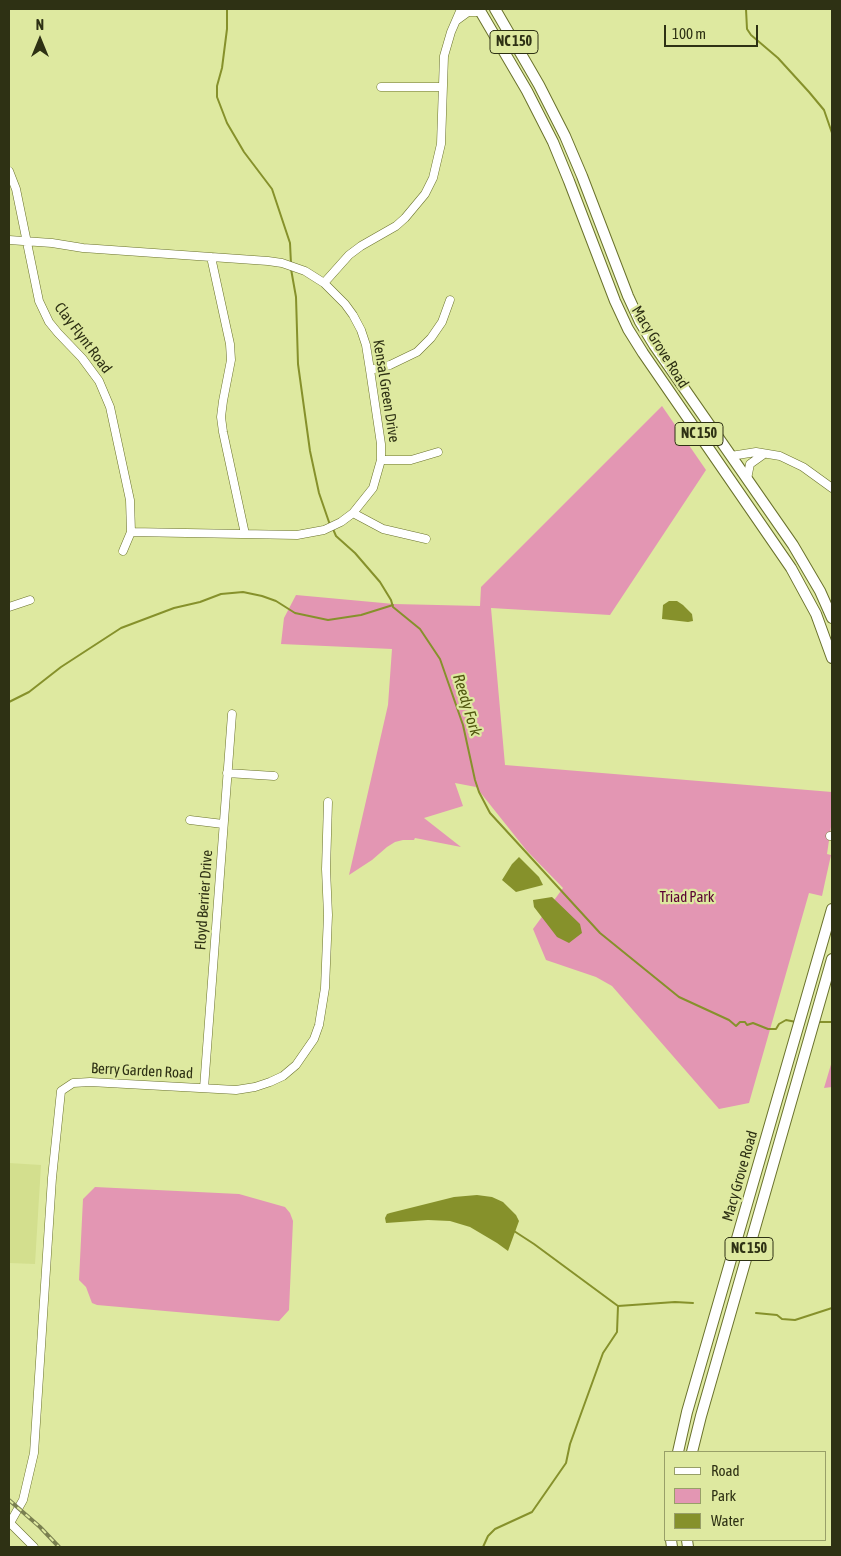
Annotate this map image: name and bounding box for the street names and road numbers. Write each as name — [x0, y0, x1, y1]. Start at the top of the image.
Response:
road number: NC 150 — [490, 31, 538, 54]
street label: Clay Flynt Road — [50, 299, 116, 377]
street label: Macy Grove Road — [628, 303, 692, 391]
street label: Kensal Green Drive — [369, 338, 403, 444]
road number: NC 150 — [675, 422, 723, 446]
street label: Floyd Berrier Drive — [192, 849, 216, 951]
street label: Berry Garden Road — [90, 1059, 194, 1083]
street label: Macy Grove Road — [718, 1129, 762, 1223]
road number: NC 150 — [725, 1238, 773, 1260]

